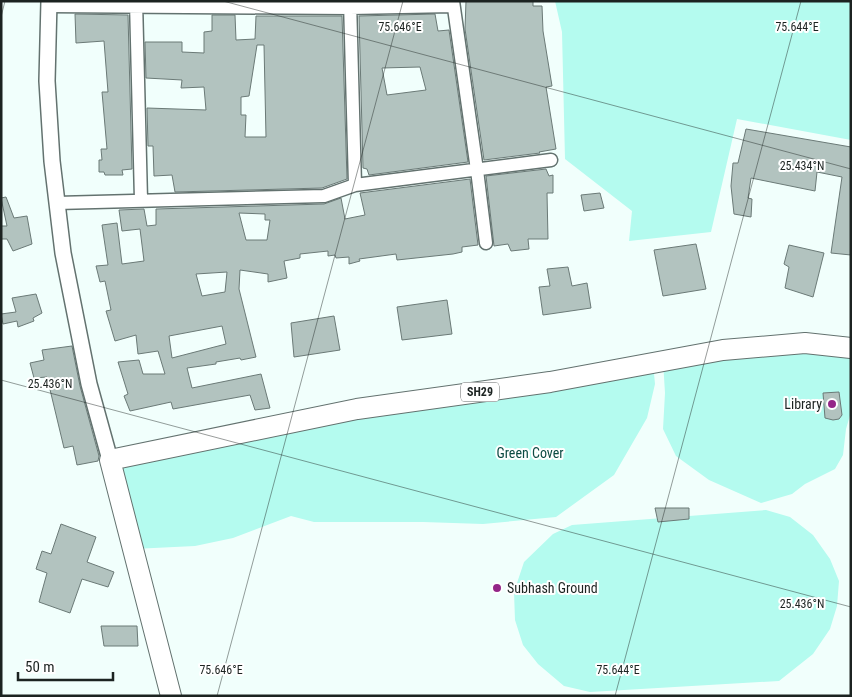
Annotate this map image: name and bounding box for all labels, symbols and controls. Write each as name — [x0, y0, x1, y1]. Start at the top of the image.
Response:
text: 75.646°E — [378, 20, 422, 34]
text: 75.644°E — [775, 20, 819, 34]
text: 25.434°N — [780, 159, 824, 173]
text: 25.436°N — [28, 377, 72, 391]
road number: SH29 — [461, 382, 499, 402]
place label: Library — [784, 396, 822, 412]
marker: Library — [826, 398, 838, 410]
park label: Green Cover — [496, 445, 564, 461]
place label: Subhash Ground — [507, 580, 598, 596]
marker: Subhash Ground — [491, 582, 503, 594]
text: 25.436°N — [780, 597, 824, 611]
scale bar — [18, 650, 112, 682]
text: 50 m — [25, 658, 55, 676]
text: 75.646°E — [199, 663, 243, 677]
text: 75.644°E — [596, 663, 640, 677]

